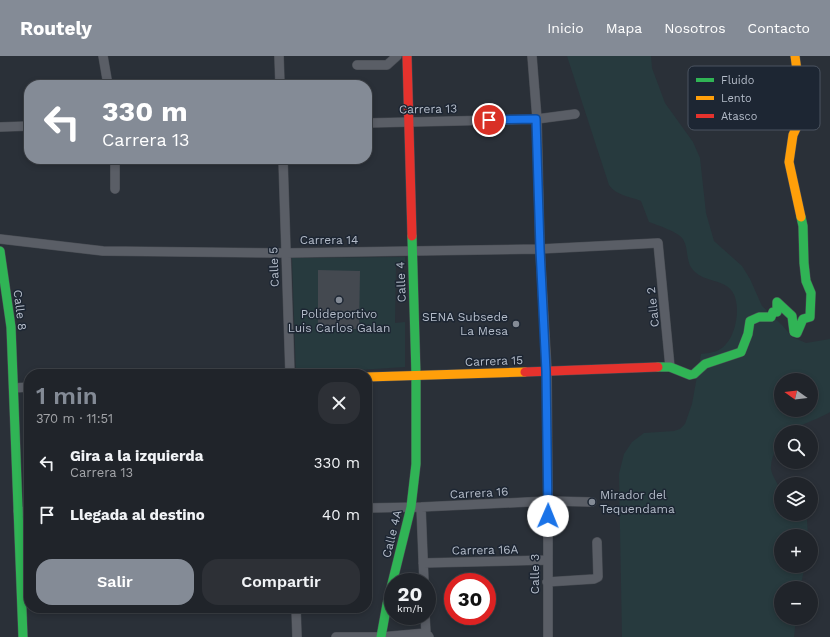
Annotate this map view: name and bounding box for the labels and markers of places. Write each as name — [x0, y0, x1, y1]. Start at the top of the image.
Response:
pin — [472, 103, 506, 137]
marker: Polideportivo Luis Carlos Galan — [334, 295, 344, 305]
place label: Polideportivo Luis Carlos Galan — [288, 307, 390, 335]
place label: SENA Subsede La Mesa — [422, 310, 508, 338]
marker: SENA Subsede La Mesa — [511, 319, 521, 329]
place label: Mirador del Tequendama — [600, 488, 675, 516]
marker: Mirador del Tequendama — [587, 497, 597, 507]

